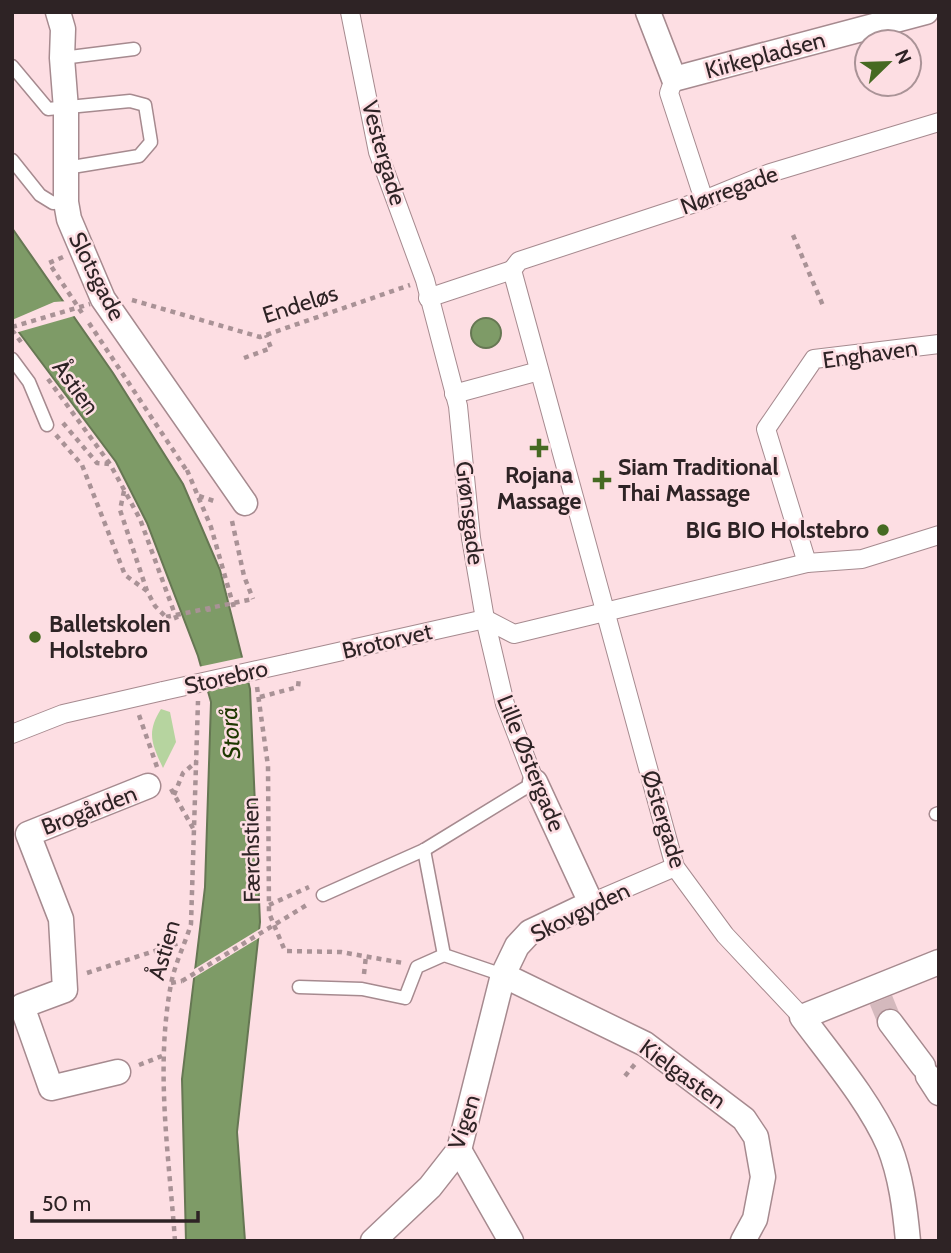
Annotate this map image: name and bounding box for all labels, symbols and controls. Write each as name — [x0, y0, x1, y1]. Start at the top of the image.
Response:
street label: Kirkepladsen — [702, 25, 828, 85]
north arrow — [853, 28, 923, 98]
text: N — [890, 46, 916, 67]
street label: Vestergade — [356, 97, 412, 209]
street label: Nørregade — [676, 159, 782, 221]
street label: Slotsgade — [63, 227, 131, 325]
street label: Endeløs — [259, 279, 341, 329]
street label: Enghaven — [821, 333, 919, 375]
street label: Åstien — [47, 354, 106, 420]
marker: Rojana Massage — [529, 438, 549, 458]
place label: Siam Traditional Thai Massage — [618, 453, 778, 507]
street label: Grønsgade — [450, 460, 490, 567]
place label: Rojana Massage — [497, 461, 581, 515]
marker: Siam Traditional Thai Massage — [592, 470, 612, 490]
place label: BIG BIO Holstebro — [685, 516, 869, 544]
marker: BIG BIO Holstebro — [875, 522, 891, 538]
place label: Balletskolen Holstebro — [49, 610, 171, 664]
street label: Brotorvet — [339, 617, 435, 665]
marker: Balletskolen Holstebro — [27, 629, 43, 645]
street label: Storebro — [182, 654, 270, 700]
street label: Lille Østergade — [491, 691, 571, 836]
water label: Storå — [214, 706, 246, 760]
street label: Østergade — [636, 767, 692, 871]
street label: Brogården — [37, 779, 141, 841]
street label: Færchstien — [236, 797, 266, 903]
street label: Skovgyden — [526, 876, 634, 948]
street label: Åstien — [141, 917, 186, 983]
street label: Kielgasten — [634, 1033, 732, 1115]
street label: Vigen — [442, 1091, 486, 1153]
scale bar — [32, 1180, 198, 1224]
text: 50 m — [42, 1191, 91, 1216]

